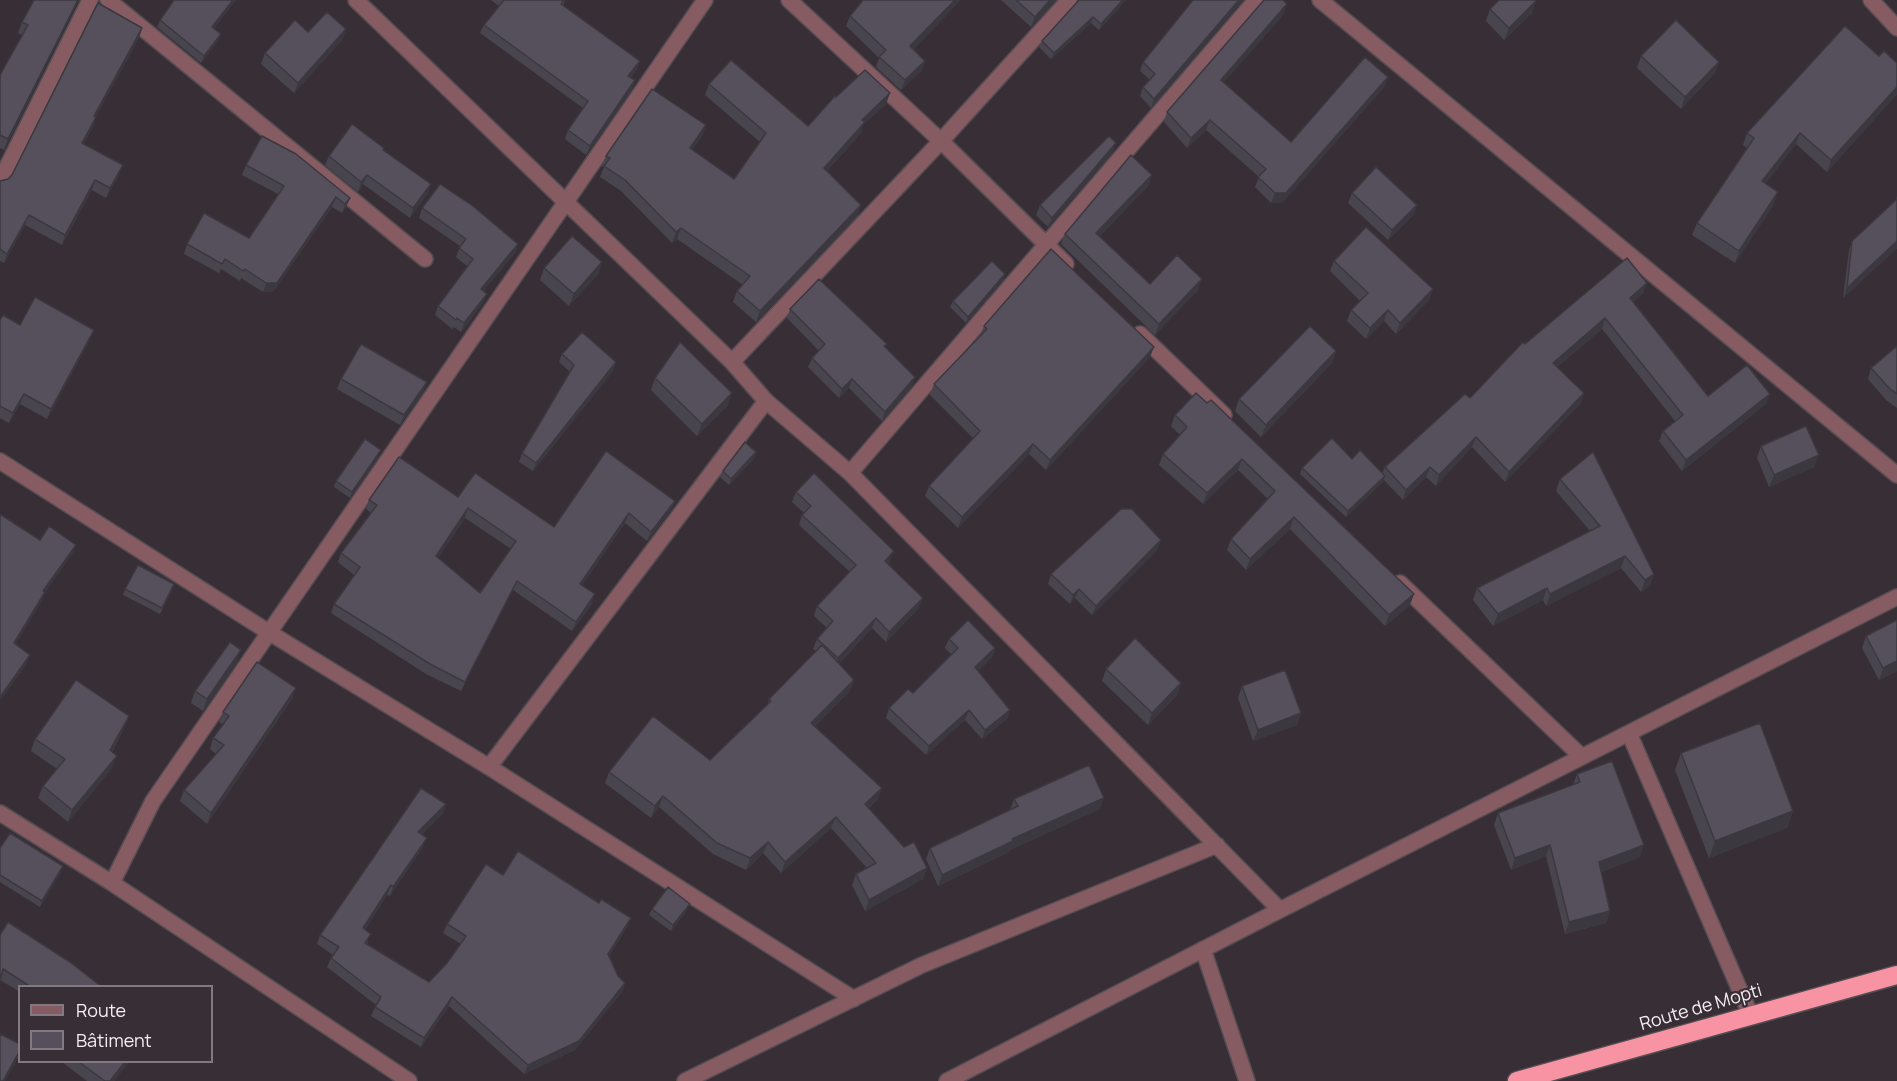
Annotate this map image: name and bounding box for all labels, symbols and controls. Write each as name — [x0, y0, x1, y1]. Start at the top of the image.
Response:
street label: Route de Mopti — [1637, 980, 1765, 1036]
legend — [18, 985, 213, 1063]
text: Route — [76, 998, 126, 1022]
text: Bâtiment — [76, 1028, 152, 1052]

